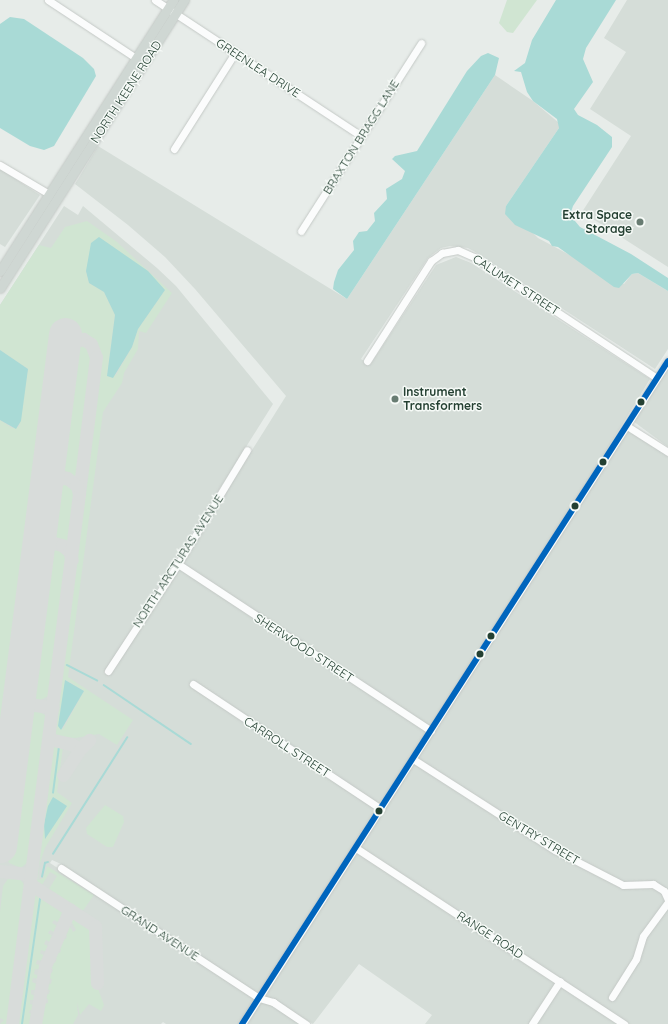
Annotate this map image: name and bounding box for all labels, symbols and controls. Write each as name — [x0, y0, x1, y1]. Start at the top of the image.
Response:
street label: GREENLEA DRIVE — [213, 35, 303, 101]
street label: NORTH KEENE ROAD — [88, 38, 164, 146]
street label: BRAXTON BRAGG LANE — [320, 77, 402, 197]
place label: Extra Space Storage — [562, 208, 632, 236]
marker: Extra Space Storage — [635, 217, 645, 227]
street label: CALUMET STREET — [470, 252, 562, 318]
place label: Instrument Transformers — [403, 385, 482, 413]
marker: Instrument Transformers — [390, 394, 400, 404]
unlabelled marker — [636, 397, 646, 407]
unlabelled marker — [598, 457, 608, 467]
street label: NORTH ARCTURAS AVENUE — [130, 492, 226, 630]
unlabelled marker — [570, 501, 580, 511]
street label: SHERWOOD STREET — [252, 611, 356, 685]
unlabelled marker — [486, 631, 496, 641]
unlabelled marker — [475, 649, 485, 659]
street label: CARROLL STREET — [241, 714, 333, 780]
unlabelled marker — [374, 806, 384, 816]
street label: GENTRY STREET — [496, 808, 582, 868]
street label: GRAND AVENUE — [118, 902, 202, 964]
street label: RANGE ROAD — [454, 908, 526, 962]

